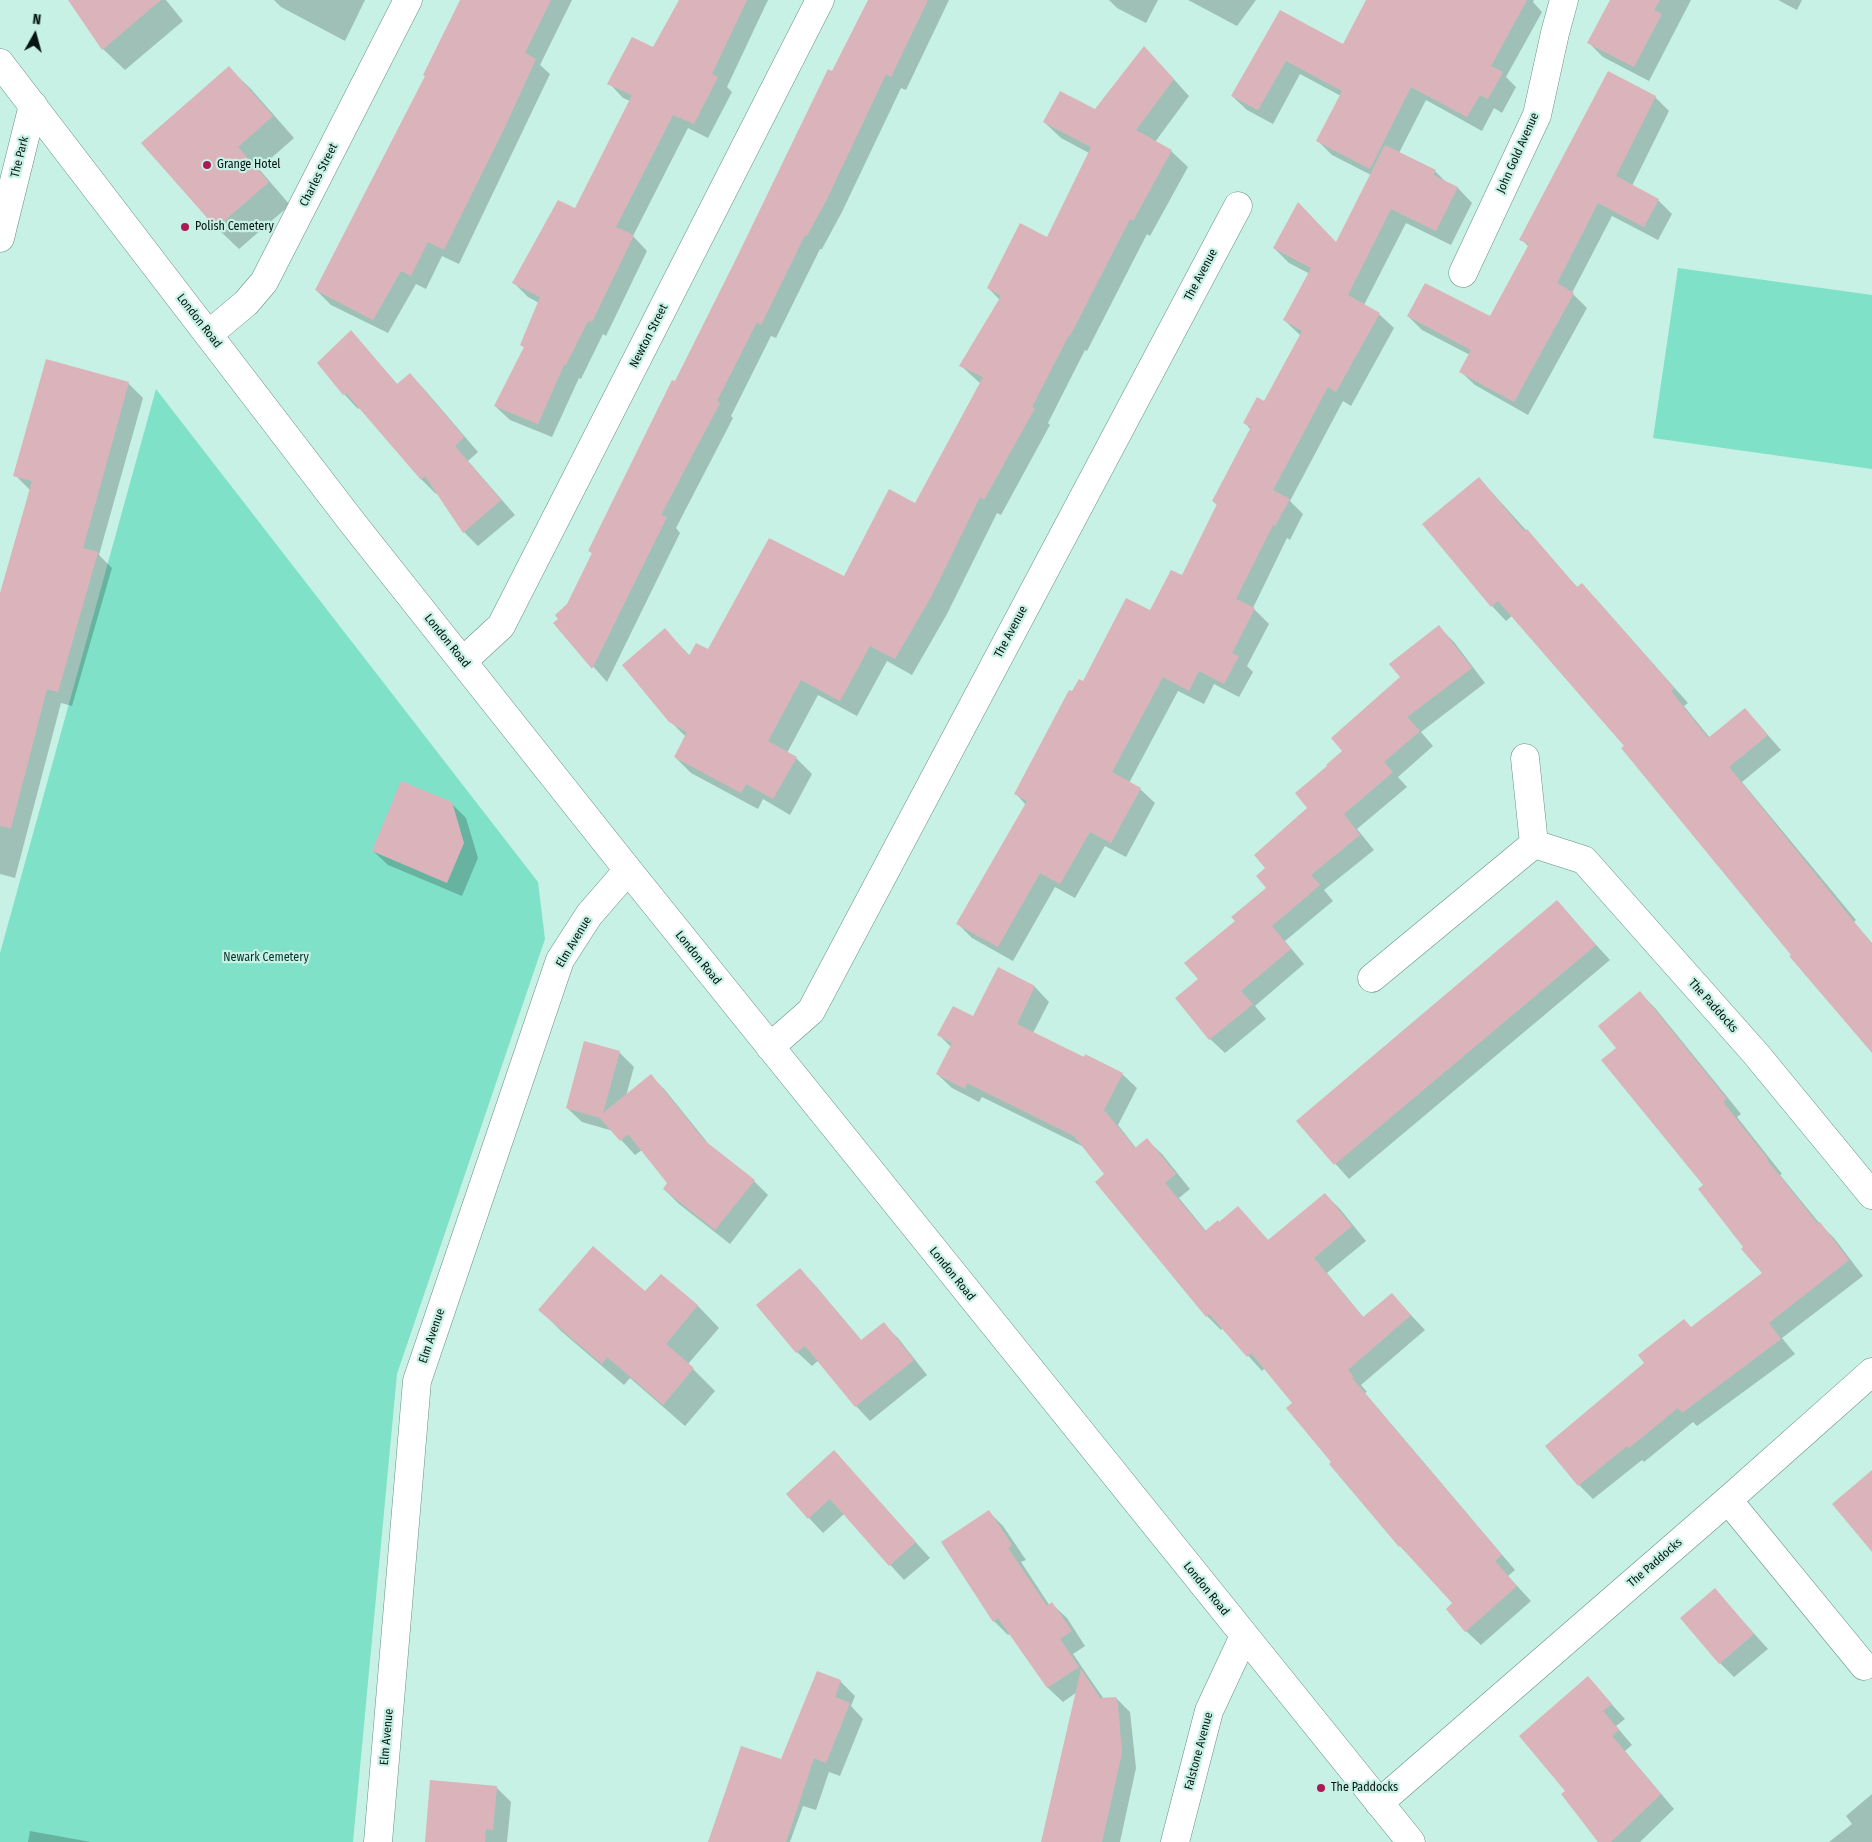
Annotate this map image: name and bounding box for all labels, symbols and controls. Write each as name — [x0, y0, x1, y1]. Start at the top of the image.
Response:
north arrow — [10, 10, 60, 60]
text: N — [32, 11, 42, 29]
street label: John Gold Avenue — [1494, 110, 1542, 196]
street label: The Park — [8, 135, 32, 179]
street label: Charles Street — [297, 141, 341, 209]
place label: Grange Hotel — [217, 158, 281, 172]
marker: Grange Hotel — [201, 159, 213, 171]
place label: Polish Cemetery — [195, 220, 274, 234]
marker: Polish Cemetery — [179, 221, 191, 233]
street label: The Avenue — [1181, 247, 1221, 303]
street label: London Road — [173, 291, 225, 351]
street label: Newton Street — [627, 302, 671, 370]
street label: The Avenue — [991, 604, 1031, 660]
street label: London Road — [421, 611, 473, 671]
street label: Elm Avenue — [553, 914, 595, 970]
street label: London Road — [672, 928, 724, 988]
park label: Newark Cemetery — [223, 951, 309, 965]
street label: The Paddocks — [1685, 976, 1741, 1036]
street label: London Road — [926, 1244, 978, 1304]
street label: Elm Avenue — [416, 1307, 448, 1365]
street label: The Paddocks — [1625, 1536, 1685, 1590]
street label: London Road — [1180, 1559, 1232, 1619]
street label: Elm Avenue — [377, 1708, 397, 1766]
street label: Falstone Avenue — [1182, 1711, 1216, 1791]
place label: The Paddocks — [1331, 1781, 1398, 1795]
marker: The Paddocks — [1315, 1782, 1327, 1794]

